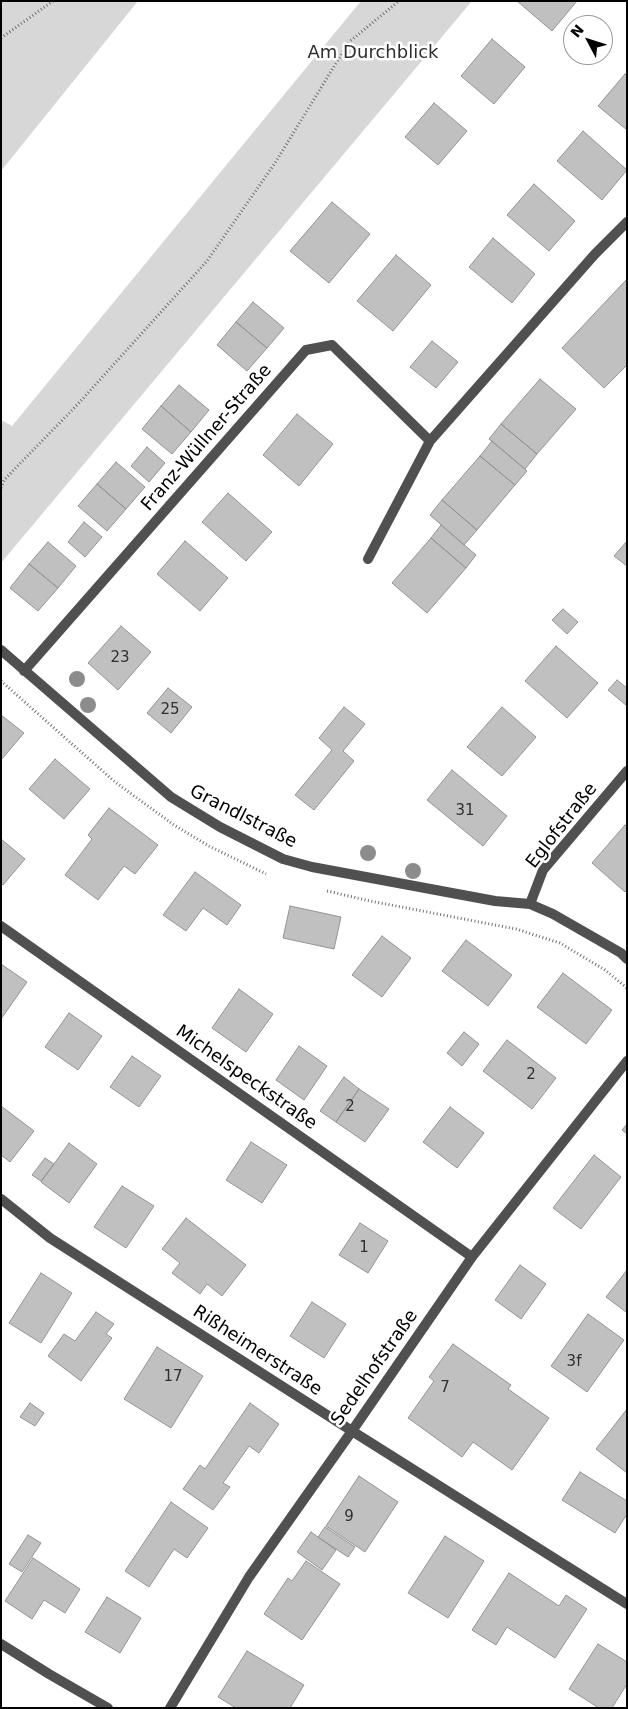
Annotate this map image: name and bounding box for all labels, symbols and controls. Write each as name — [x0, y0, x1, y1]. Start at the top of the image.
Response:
north arrow — [563, 15, 613, 65]
text: N — [567, 21, 587, 41]
park label: Am Durchblick — [308, 42, 438, 64]
street label: Franz-Wüllner-Straße — [137, 360, 277, 516]
house number: 23 — [110, 649, 130, 667]
house number: 25 — [160, 701, 180, 719]
street label: Eglofstraße — [522, 779, 602, 873]
street label: Grandlstraße — [186, 781, 300, 853]
house number: 31 — [455, 802, 475, 820]
street label: Michelspeckstraße — [171, 1021, 321, 1135]
house number: 2 — [526, 1066, 536, 1084]
house number: 2 — [345, 1098, 355, 1116]
house number: 1 — [359, 1239, 369, 1257]
street label: Rißheimerstraße — [188, 1301, 326, 1401]
street label: Sedelhofstraße — [327, 1306, 423, 1430]
house number: 3f — [567, 1353, 581, 1371]
house number: 17 — [163, 1368, 183, 1386]
house number: 7 — [440, 1379, 450, 1397]
house number: 9 — [344, 1508, 354, 1526]

